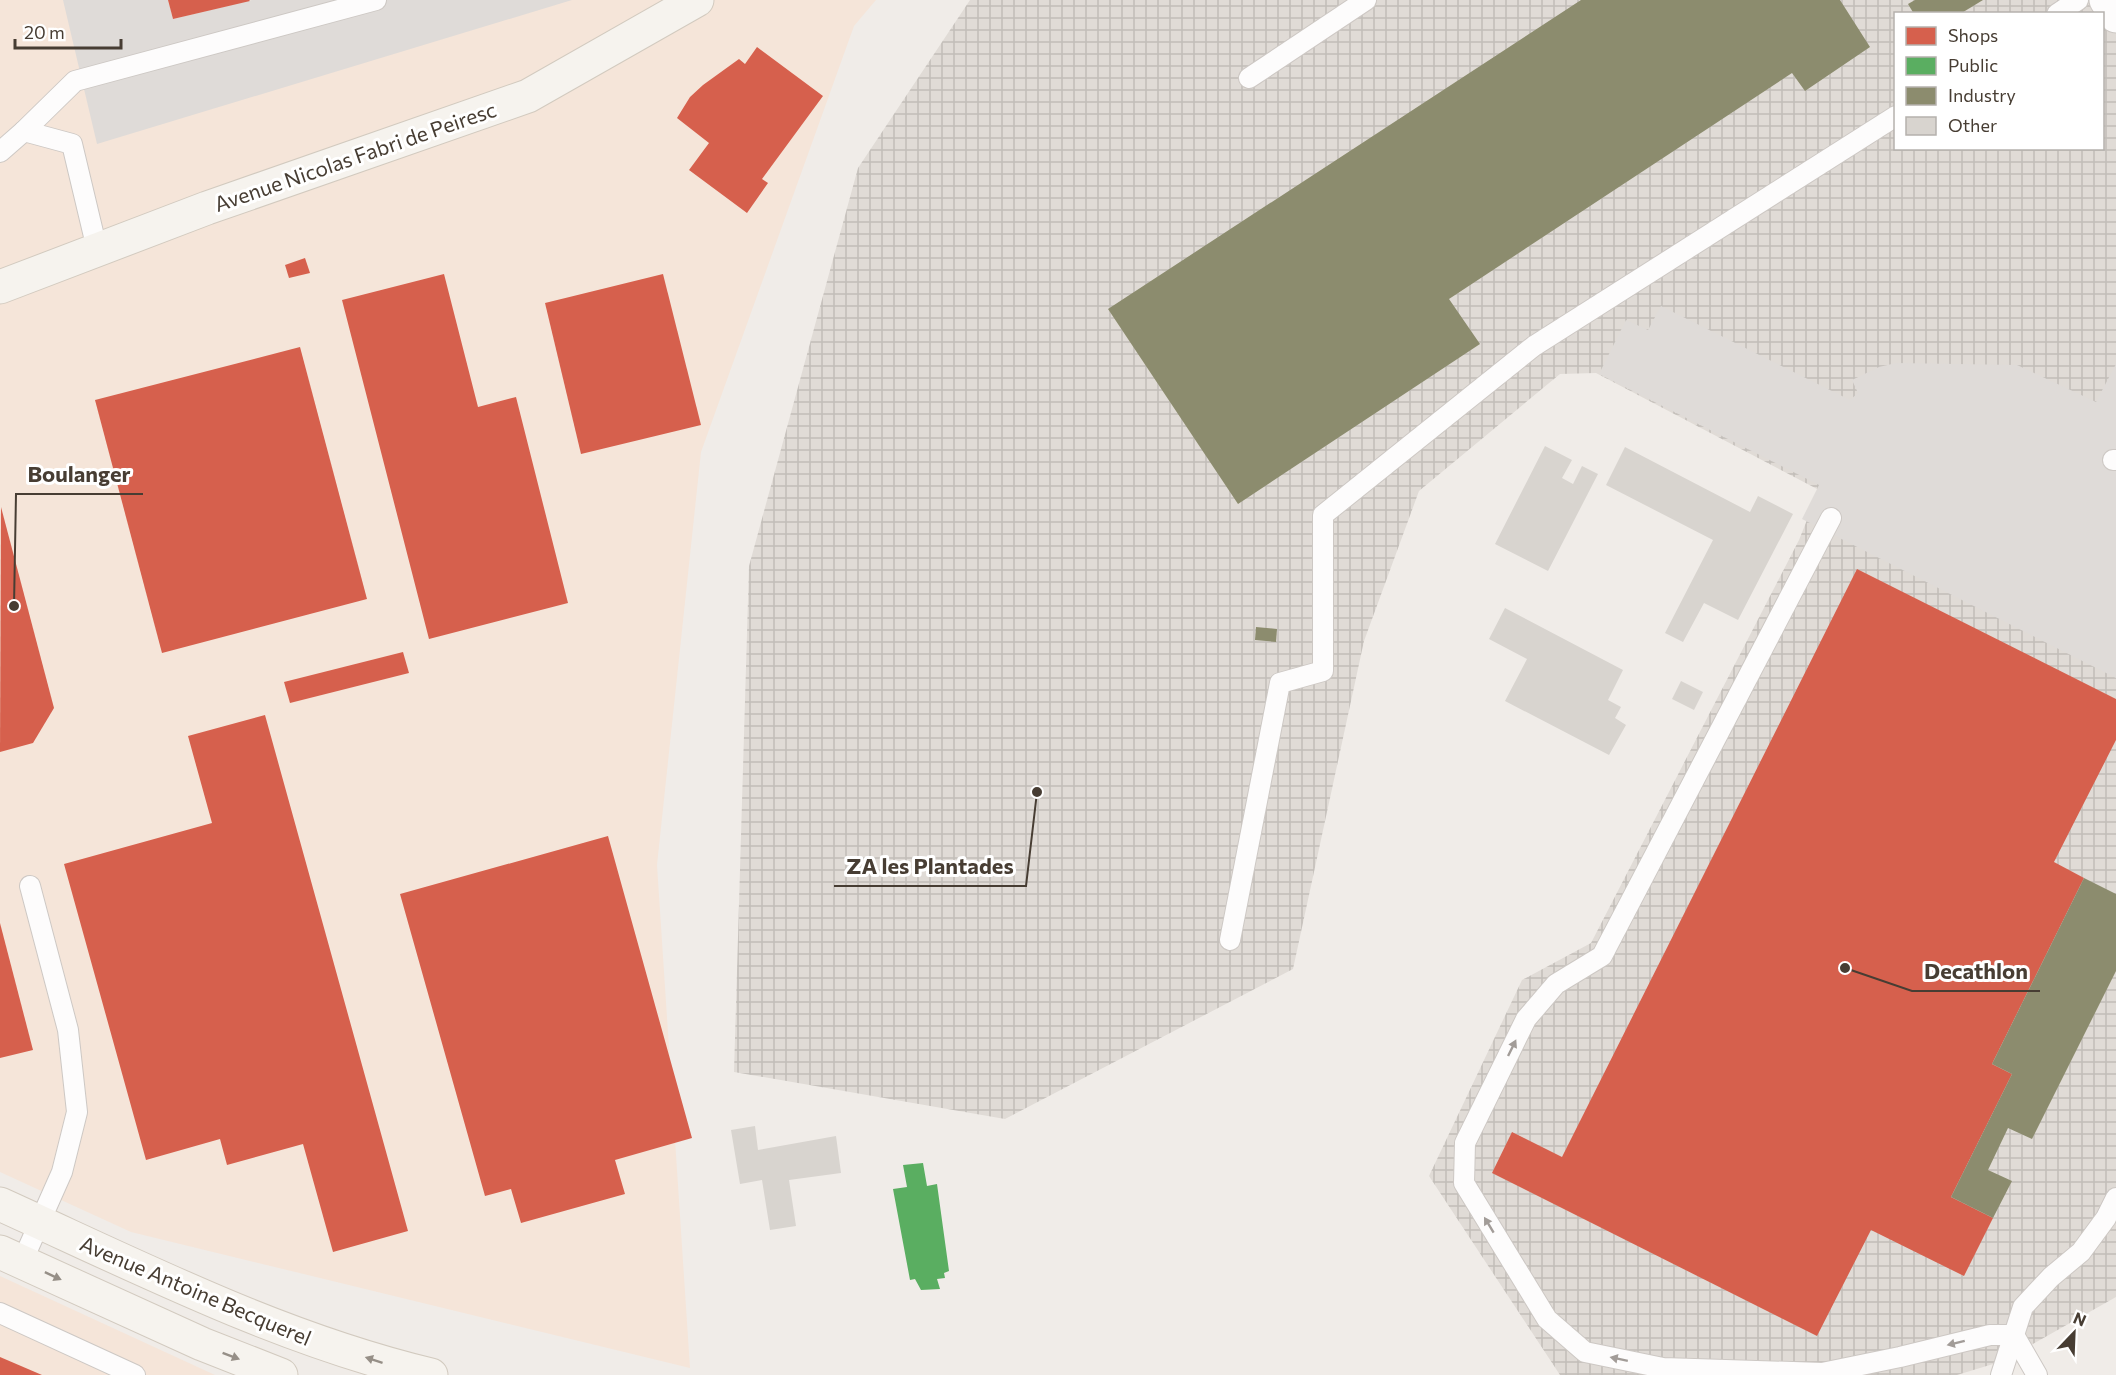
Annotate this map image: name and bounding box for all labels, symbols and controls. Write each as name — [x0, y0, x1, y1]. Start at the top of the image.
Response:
scale bar — [15, 12, 122, 50]
legend — [1894, 12, 2104, 150]
text: 20 m — [24, 21, 65, 43]
text: Shops — [1948, 24, 1998, 46]
text: Public — [1948, 54, 1998, 76]
text: Industry — [1948, 84, 2016, 106]
street label: Avenue Nicolas Fabri de Peiresc — [211, 96, 499, 216]
text: Other — [1948, 114, 1997, 136]
callout: Boulanger — [16, 454, 143, 494]
text: Boulanger — [27, 460, 131, 487]
callout: ZA les Plantades — [834, 846, 1026, 886]
text: ZA les Plantades — [846, 852, 1014, 879]
callout: Decathlon — [1912, 951, 2040, 991]
text: Decathlon — [1924, 957, 2028, 984]
one-way arrow — [1507, 1039, 1517, 1056]
one-way arrow — [1484, 1217, 1495, 1233]
street label: Avenue Antoine Becquerel — [77, 1230, 315, 1350]
one-way arrow — [45, 1272, 62, 1281]
north arrow — [2044, 1303, 2104, 1363]
text: N — [2071, 1308, 2089, 1330]
one-way arrow — [1947, 1339, 1966, 1349]
one-way arrow — [223, 1351, 241, 1361]
one-way arrow — [1609, 1354, 1628, 1363]
one-way arrow — [365, 1355, 383, 1364]

